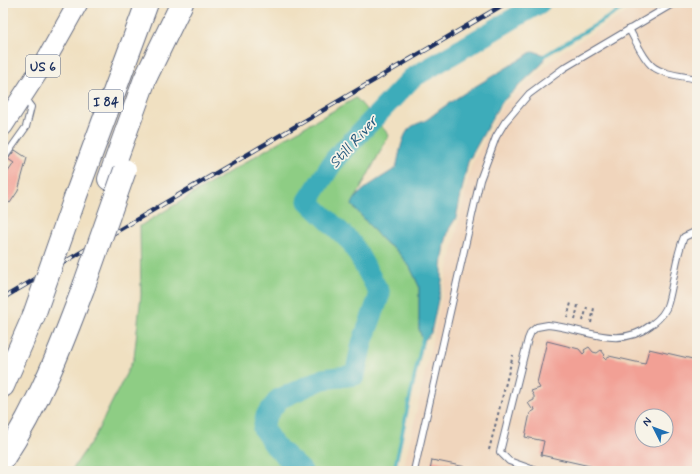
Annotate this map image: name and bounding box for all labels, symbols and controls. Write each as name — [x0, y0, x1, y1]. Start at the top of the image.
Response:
road number: US 6 — [26, 55, 60, 77]
road number: I 84 — [89, 90, 123, 112]
water label: Still River — [325, 111, 383, 173]
north arrow — [634, 408, 674, 448]
text: N — [640, 415, 655, 429]

